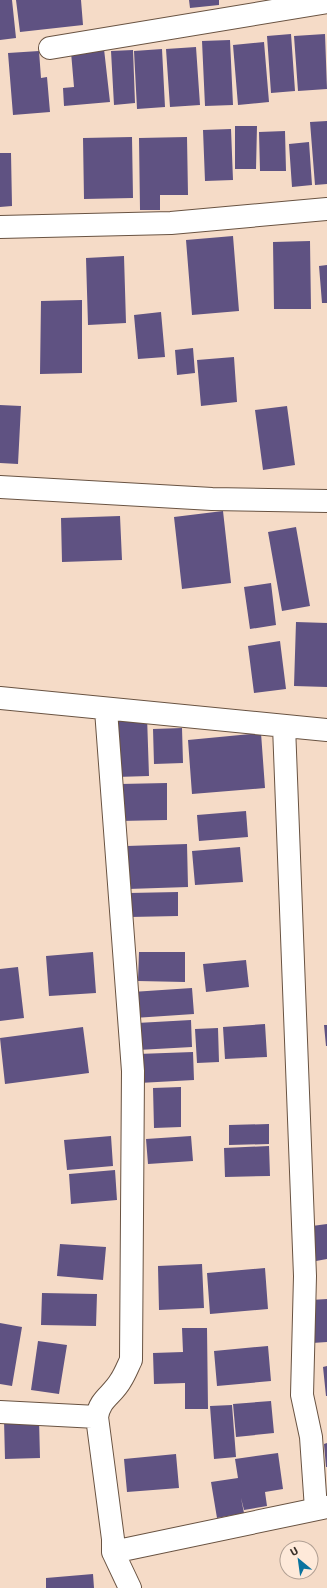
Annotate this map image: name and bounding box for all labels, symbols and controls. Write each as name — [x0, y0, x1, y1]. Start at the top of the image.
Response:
north arrow — [279, 1540, 319, 1580]
text: U — [288, 1544, 301, 1559]

